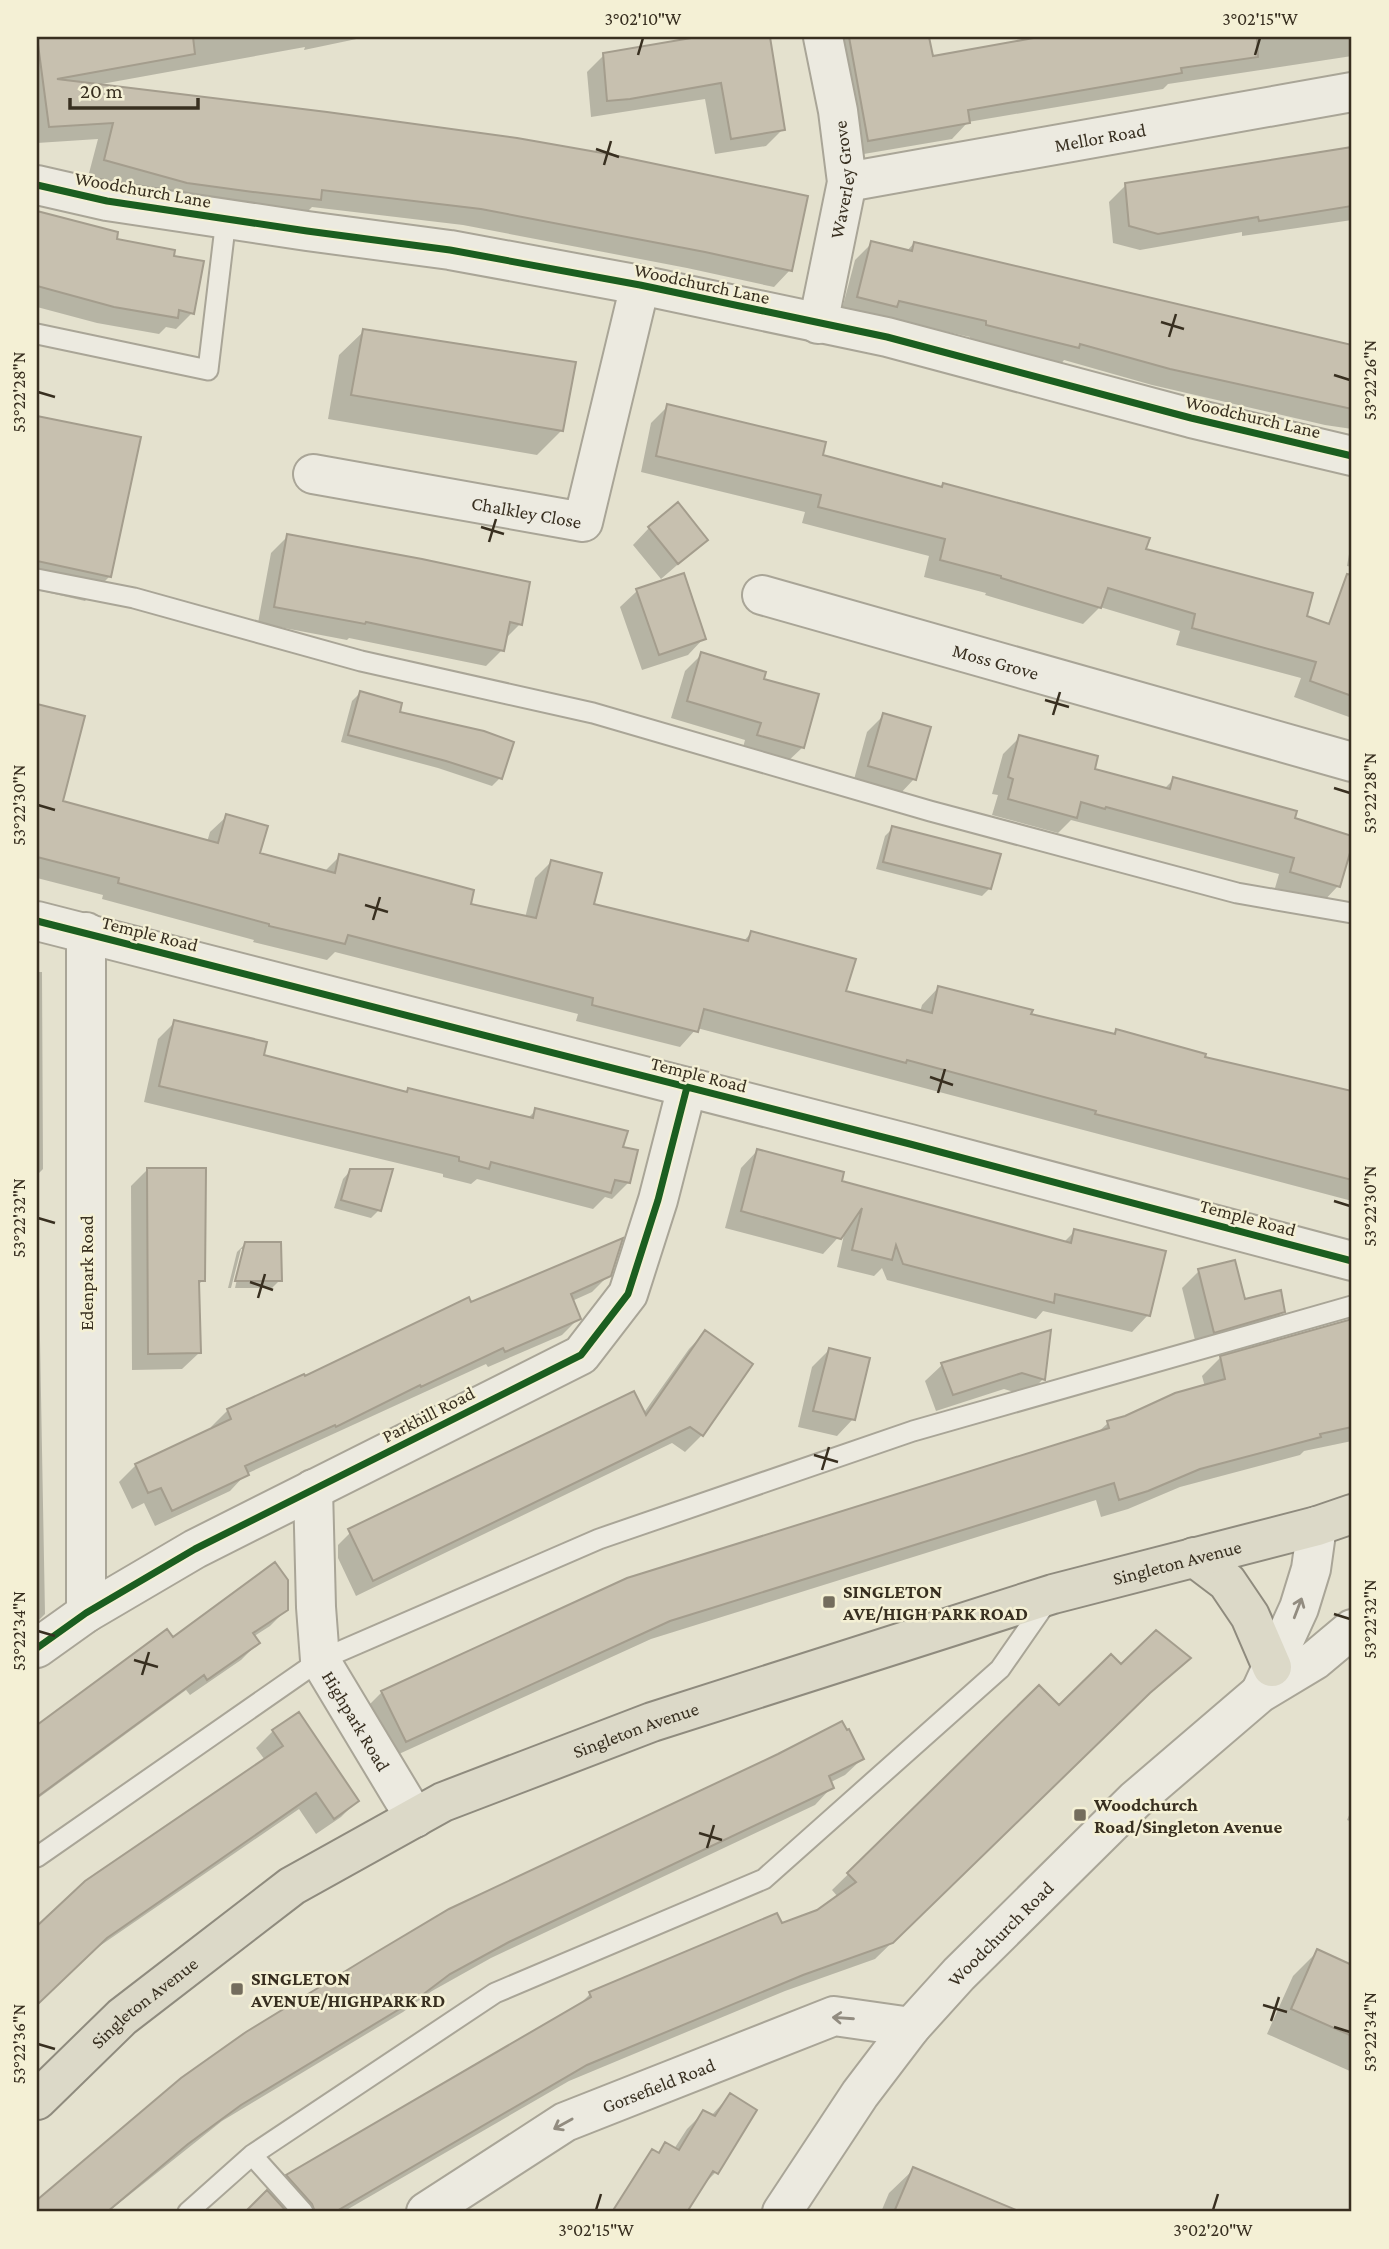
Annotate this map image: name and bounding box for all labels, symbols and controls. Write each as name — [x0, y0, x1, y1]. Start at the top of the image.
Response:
text: 3°02'10"W — [605, 9, 682, 29]
text: 3°02'15"W — [1222, 9, 1298, 29]
scale bar — [70, 66, 198, 110]
text: 20 m — [80, 79, 123, 103]
street label: Waverley Grove — [826, 119, 858, 241]
street label: Mellor Road — [1053, 119, 1147, 156]
street label: Woodchurch Lane — [73, 167, 213, 212]
street label: Woodchurch Lane — [632, 259, 772, 308]
text: 53°22'26"N — [1360, 339, 1380, 420]
text: 53°22'28"N — [9, 351, 29, 433]
street label: Woodchurch Lane — [1183, 391, 1323, 442]
street label: Chalkley Close — [470, 492, 583, 533]
street label: Moss Grove — [950, 640, 1041, 684]
text: 53°22'28"N — [1360, 752, 1380, 834]
text: 53°22'30"N — [9, 764, 29, 846]
street label: Temple Road — [99, 911, 200, 956]
street label: Temple Road — [648, 1052, 749, 1097]
text: 53°22'30"N — [1360, 1165, 1380, 1247]
text: 53°22'32"N — [9, 1178, 29, 1258]
street label: Temple Road — [1198, 1195, 1298, 1240]
street label: Edenpark Road — [76, 1215, 97, 1331]
street label: Parkhill Road — [378, 1382, 478, 1447]
street label: Singleton Avenue — [1111, 1536, 1244, 1589]
text: 53°22'32"N — [1360, 1579, 1380, 1659]
place label: SINGLETON AVE/HIGH PARK ROAD — [842, 1581, 1028, 1624]
text: 53°22'34"N — [9, 1591, 29, 1671]
marker: SINGLETON AVE/HIGH PARK ROAD — [821, 1594, 837, 1610]
one-way arrow — [1293, 1598, 1305, 1620]
street label: Highpark Road — [318, 1667, 394, 1775]
street label: Singleton Avenue — [570, 1698, 701, 1762]
place label: Woodchurch Road/Singleton Avenue — [1093, 1794, 1282, 1837]
marker: Woodchurch Road/Singleton Avenue — [1072, 1807, 1088, 1823]
street label: Woodchurch Road — [943, 1877, 1058, 1990]
street label: Singleton Avenue — [87, 1953, 202, 2053]
place label: SINGLETON AVENUE/HIGHPARK RD — [250, 1968, 445, 2011]
marker: SINGLETON AVENUE/HIGHPARK RD — [229, 1981, 245, 1997]
text: 53°22'34"N — [1360, 1992, 1380, 2072]
text: 53°22'36"N — [9, 2004, 29, 2084]
one-way arrow — [832, 2011, 855, 2024]
street label: Gorsefield Road — [599, 2054, 718, 2117]
one-way arrow — [554, 2117, 574, 2131]
text: 3°02'15"W — [558, 2220, 634, 2240]
text: 3°02'20"W — [1173, 2220, 1253, 2240]

